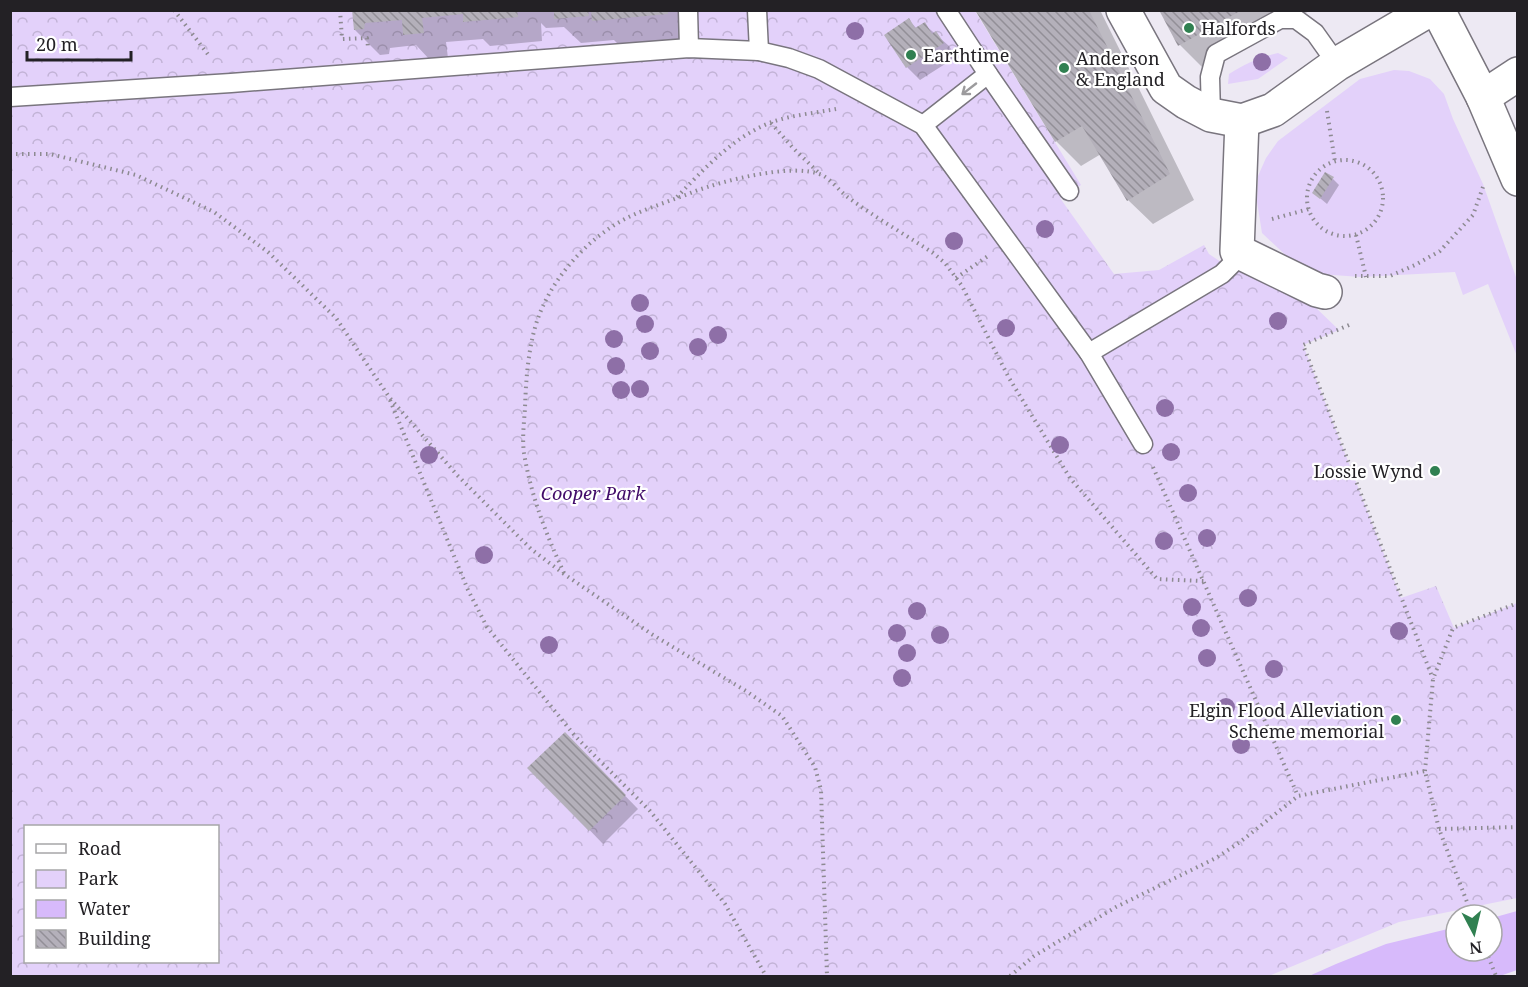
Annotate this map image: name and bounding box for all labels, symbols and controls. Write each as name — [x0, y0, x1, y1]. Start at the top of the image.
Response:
place label: Halfords — [1201, 16, 1276, 40]
marker: Halfords — [1182, 21, 1196, 35]
scale bar — [27, 24, 130, 62]
text: 20 m — [36, 32, 78, 56]
place label: Earthtime — [923, 43, 1009, 67]
place label: Anderson & England — [1076, 46, 1165, 91]
marker: Earthtime — [904, 48, 918, 62]
marker: Anderson & England — [1057, 61, 1071, 75]
one-way arrow — [961, 83, 977, 96]
place label: Lossie Wynd — [1313, 459, 1423, 483]
marker: Lossie Wynd — [1428, 464, 1442, 478]
park label: Cooper Park — [541, 481, 646, 505]
place label: Elgin Flood Alleviation Scheme memorial — [1189, 698, 1384, 743]
marker: Elgin Flood Alleviation Scheme memorial — [1389, 713, 1403, 727]
legend — [24, 825, 219, 963]
text: Road — [78, 836, 121, 860]
text: Park — [78, 866, 118, 890]
text: Water — [78, 896, 131, 920]
north arrow — [1444, 903, 1504, 963]
text: Building — [78, 926, 151, 950]
text: N — [1468, 936, 1483, 960]

